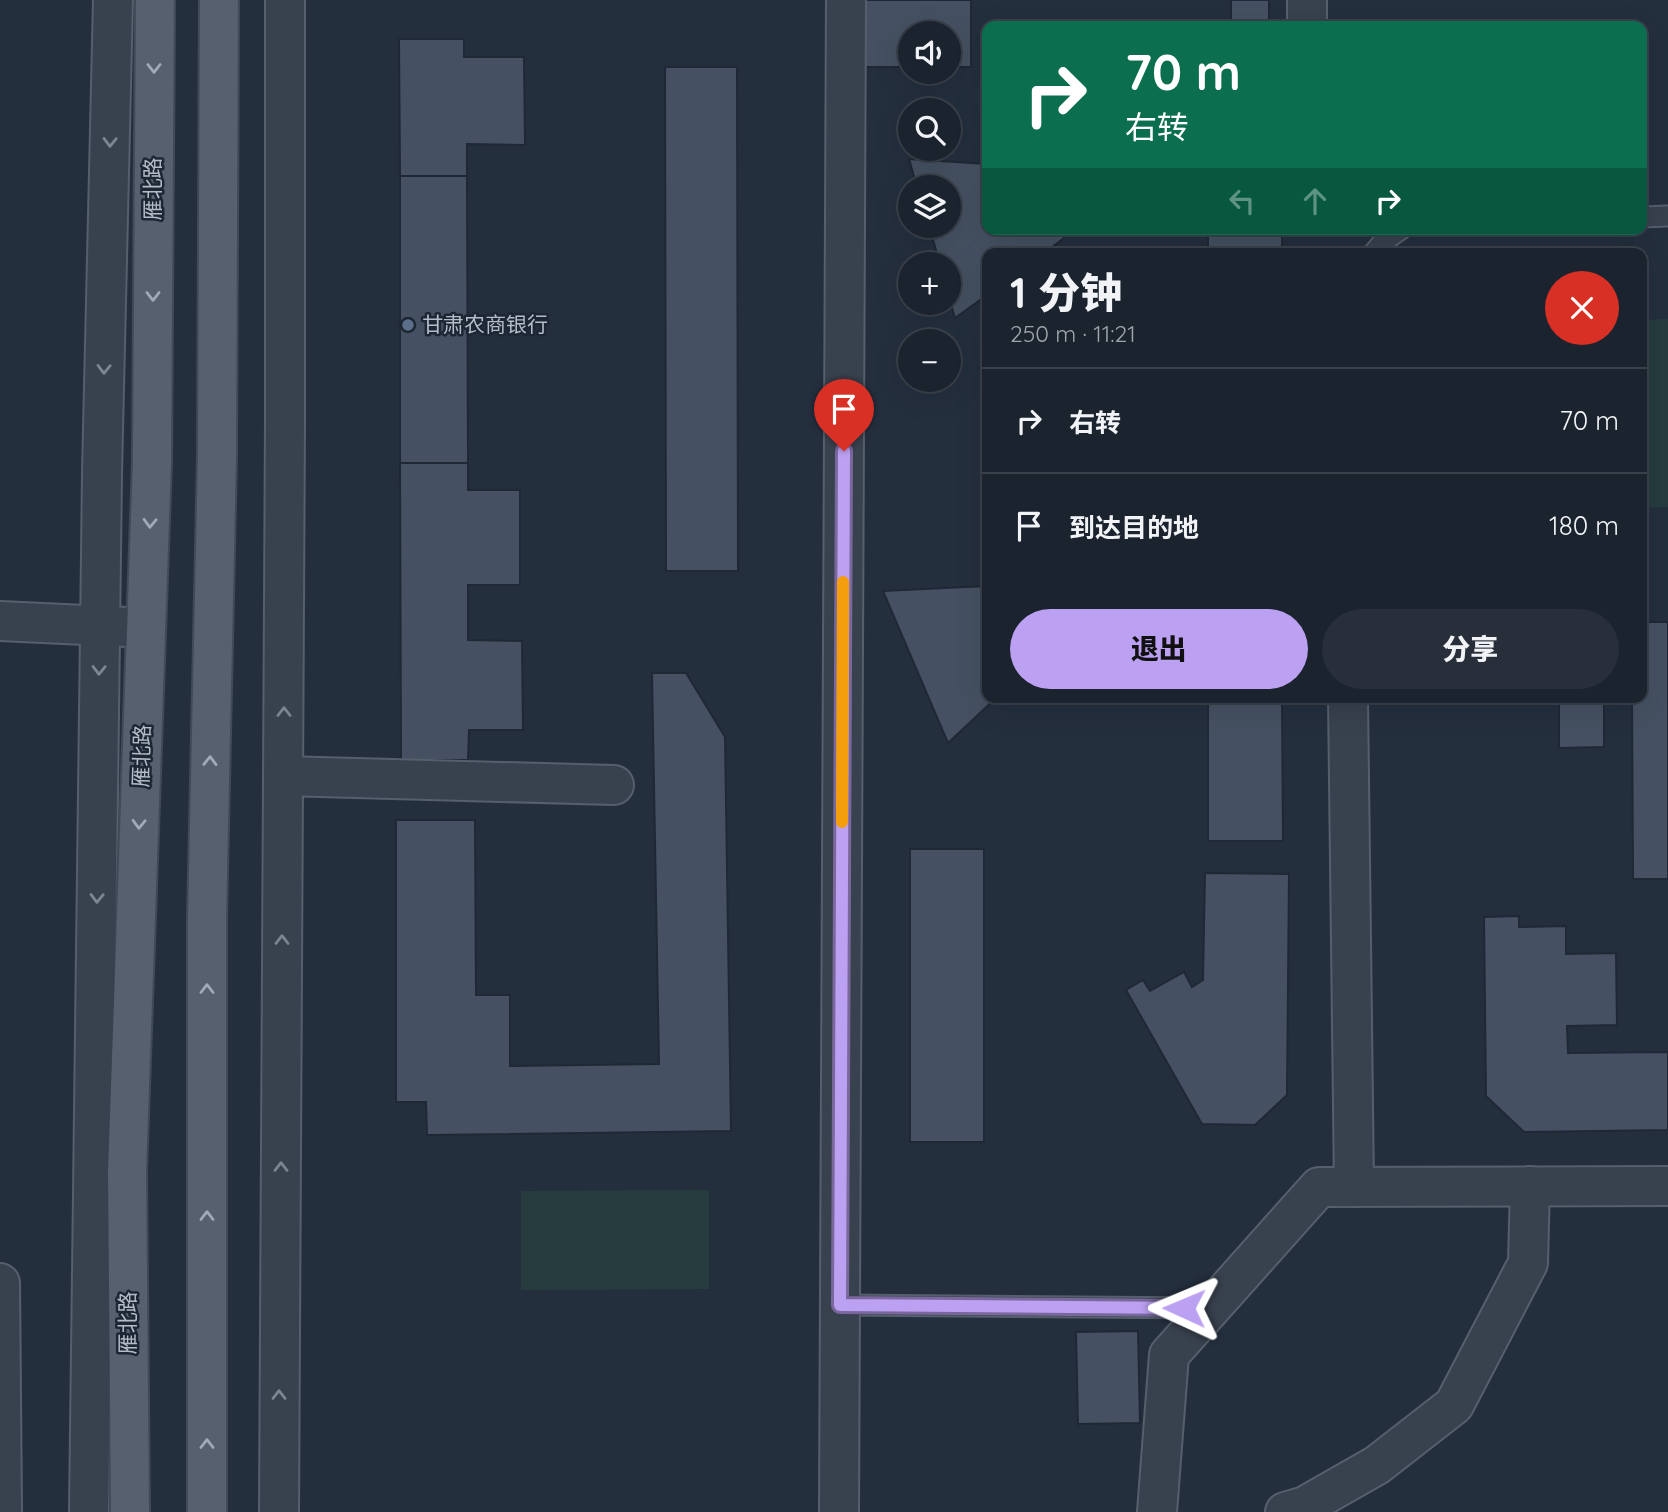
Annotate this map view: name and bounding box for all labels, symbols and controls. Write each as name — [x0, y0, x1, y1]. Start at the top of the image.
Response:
map controls — [898, 21, 961, 392]
button: sound — [898, 21, 961, 84]
text: 70 m — [1125, 41, 1241, 102]
icon: right — [1010, 49, 1101, 140]
one-way arrow — [146, 63, 162, 74]
button: search — [898, 98, 961, 161]
text: 右转 — [1125, 107, 1189, 147]
one-way arrow — [102, 136, 117, 147]
street label: 雁北路 — [139, 158, 165, 221]
button: layers — [898, 175, 961, 238]
icon: left — [1223, 182, 1261, 220]
icon: ahead — [1296, 182, 1334, 220]
icon: right — [1369, 182, 1407, 220]
button: + — [898, 252, 961, 315]
text: 1 分钟 — [1010, 266, 1122, 319]
button: close — [1545, 271, 1619, 345]
one-way arrow — [145, 291, 161, 301]
place label: 甘肃农商银行 — [422, 311, 548, 337]
marker: 甘肃农商银行 — [400, 317, 416, 333]
text: 250 m · 11:21 — [1010, 319, 1136, 348]
button: − — [898, 329, 961, 392]
one-way arrow — [97, 364, 112, 375]
pin — [814, 379, 874, 451]
icon: arrive — [825, 390, 863, 428]
icon: right — [1010, 402, 1048, 440]
text: 70 m — [1559, 404, 1619, 437]
text: 右转 — [1069, 406, 1121, 439]
icon: arrive — [1010, 507, 1048, 545]
text: 180 m — [1549, 509, 1619, 542]
text: 到达目的地 — [1069, 511, 1199, 544]
one-way arrow — [142, 518, 157, 529]
button: 退出 — [1010, 609, 1308, 689]
button: 分享 — [1322, 609, 1619, 689]
one-way arrow — [92, 665, 107, 676]
one-way arrow — [276, 707, 292, 717]
street label: 雁北路 — [127, 724, 155, 788]
one-way arrow — [203, 756, 218, 767]
one-way arrow — [132, 819, 147, 830]
one-way arrow — [89, 892, 104, 903]
one-way arrow — [274, 934, 290, 945]
one-way arrow — [199, 983, 215, 994]
one-way arrow — [273, 1162, 289, 1172]
one-way arrow — [199, 1211, 215, 1221]
position arrow — [1147, 1271, 1221, 1345]
street label: 雁北路 — [114, 1292, 140, 1355]
one-way arrow — [271, 1389, 287, 1400]
one-way arrow — [199, 1438, 215, 1449]

